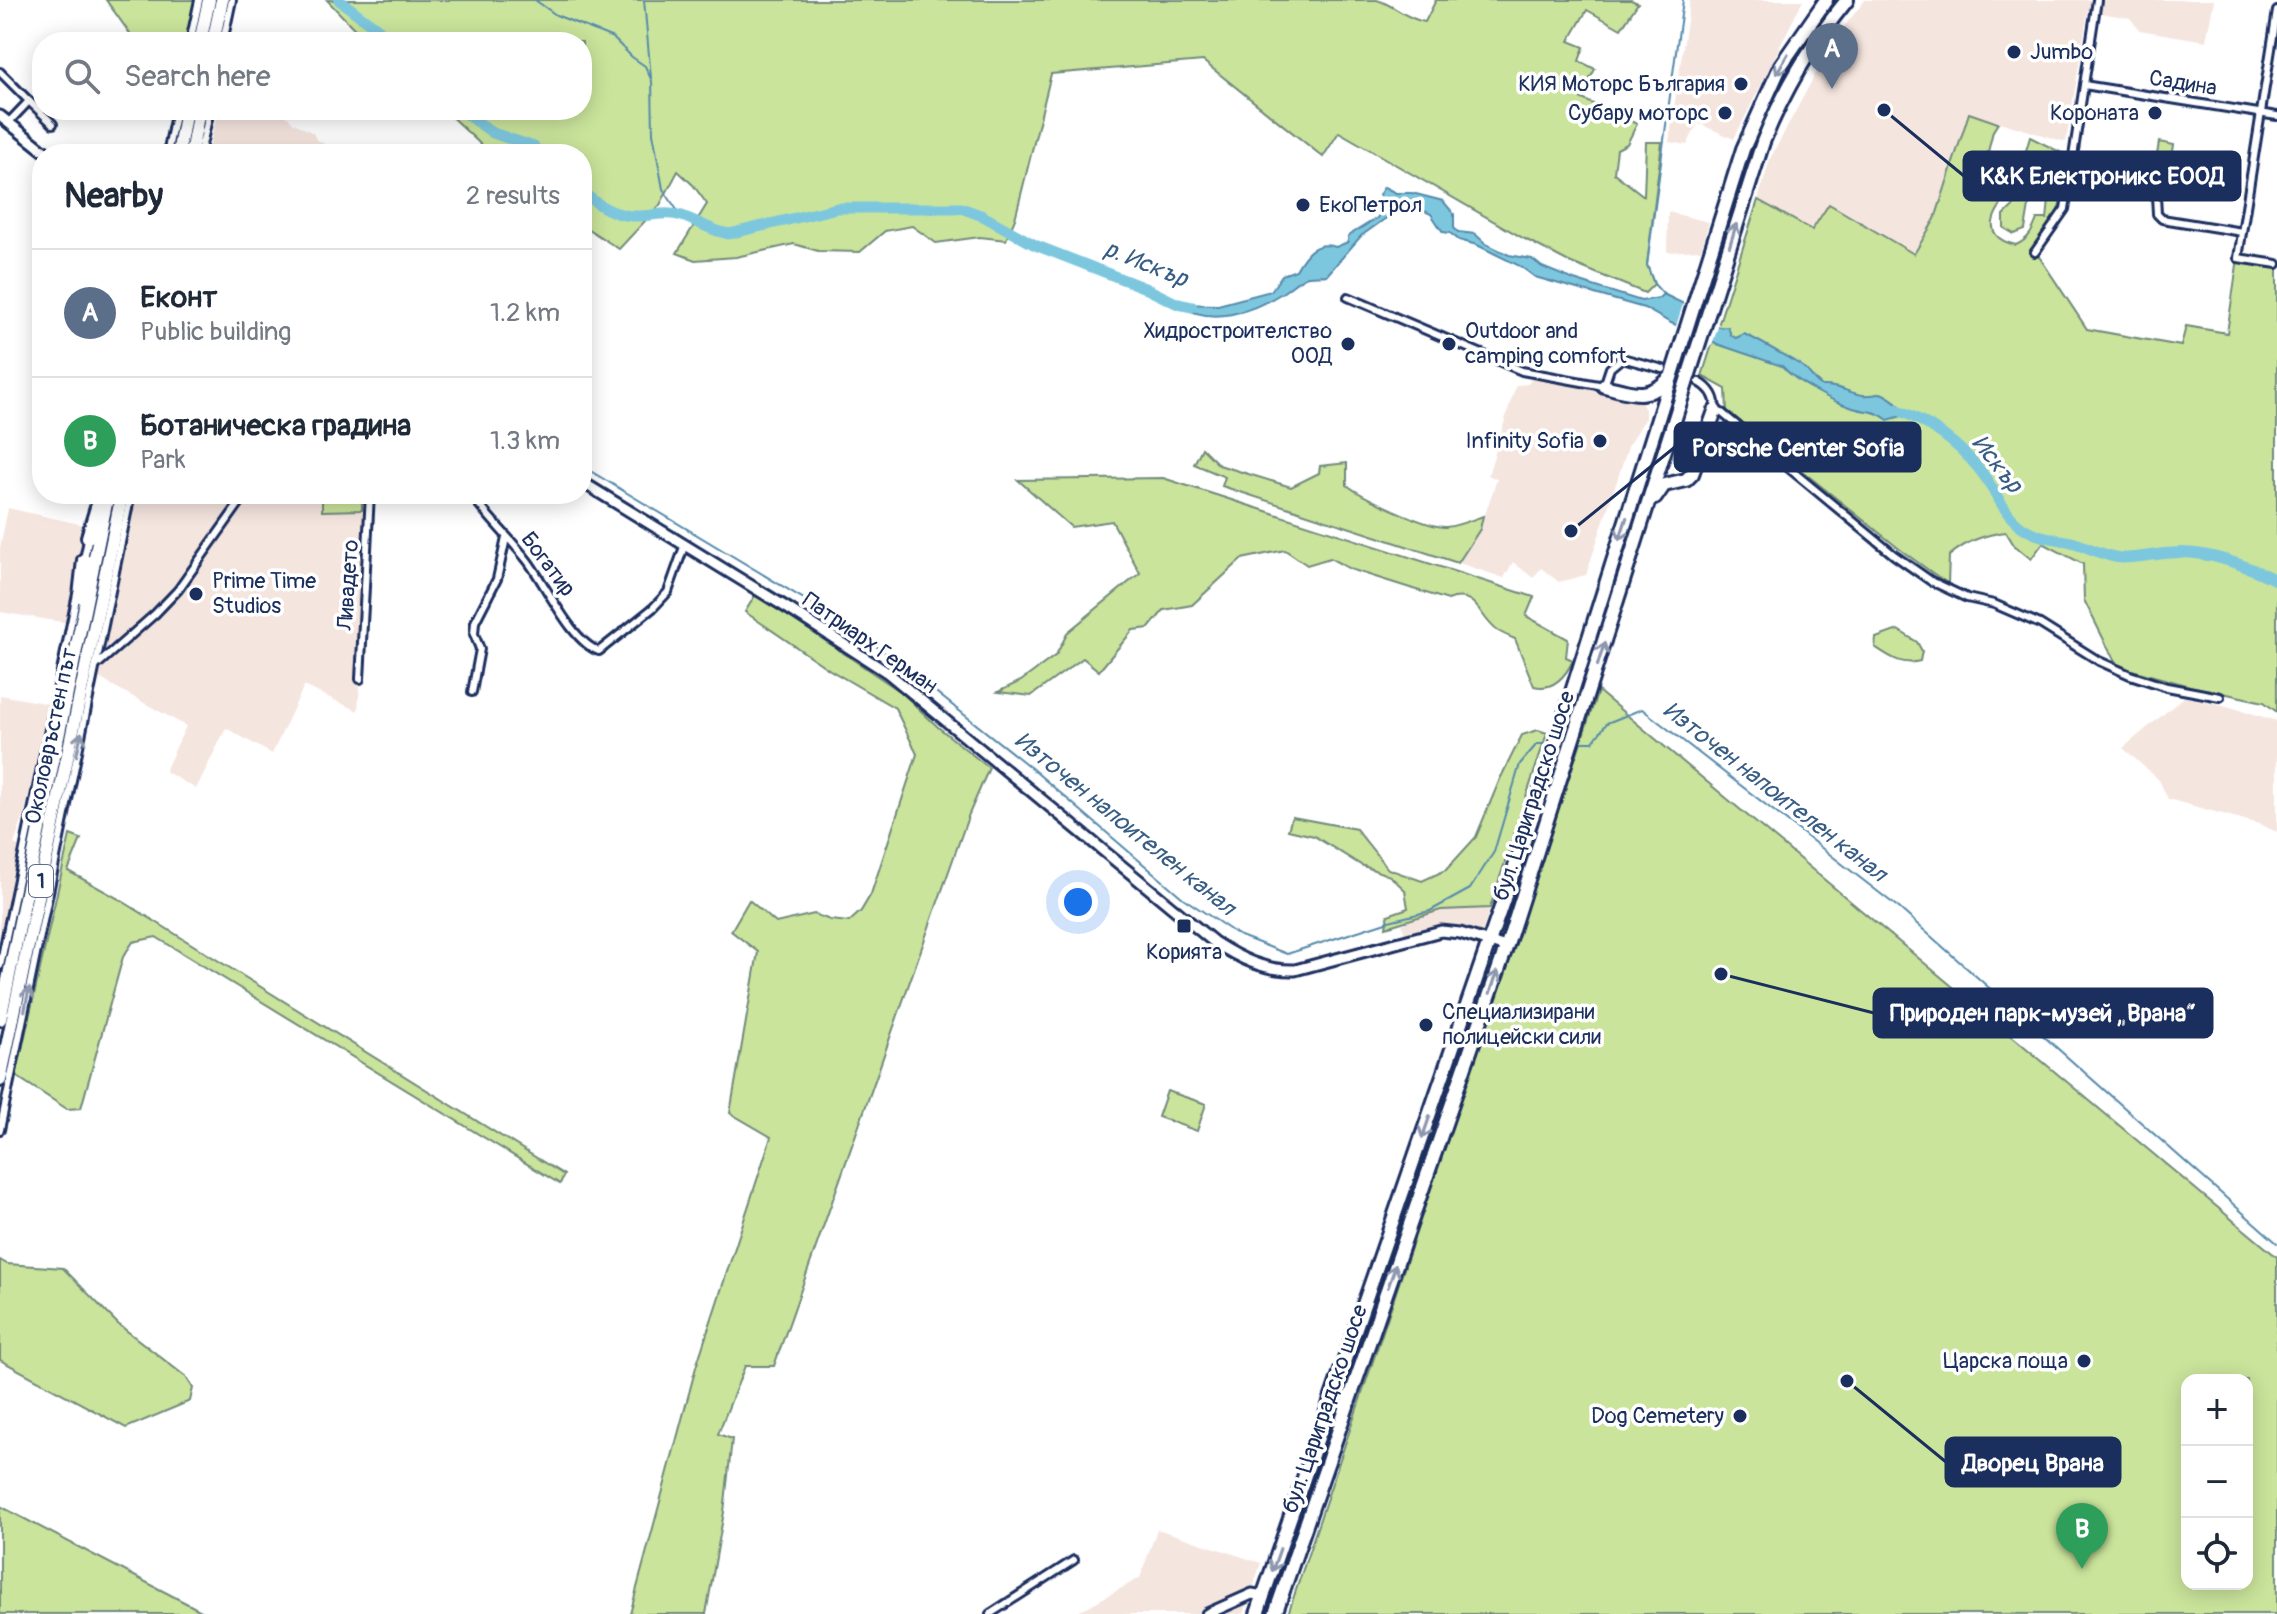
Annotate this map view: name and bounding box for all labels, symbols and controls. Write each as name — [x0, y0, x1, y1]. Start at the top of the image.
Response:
pin: A — [1806, 23, 1858, 89]
search box — [32, 32, 592, 120]
place label: Jumbo — [2030, 38, 2093, 66]
marker: Jumbo — [2005, 43, 2023, 61]
one-way arrow — [1774, 52, 1790, 75]
icon: search — [60, 54, 104, 98]
text: Search here — [124, 58, 271, 95]
street label: Садина — [2147, 64, 2219, 102]
place label: КИЯ Моторс България — [1518, 70, 1725, 98]
marker: КИЯ Моторс България — [1732, 75, 1750, 93]
place label: Субару моторс — [1568, 99, 1709, 127]
place label: Короната — [2050, 99, 2139, 127]
marker: Субару моторс — [1716, 104, 1734, 122]
marker: Короната — [2146, 104, 2164, 122]
callout: K&K Електроникс ЕООД — [1964, 152, 2240, 200]
text: K&K Електроникс ЕООД — [1980, 162, 2226, 191]
text: Nearby — [64, 175, 163, 218]
text: 2 results — [466, 180, 560, 212]
place label: ЕкоПетрол — [1319, 191, 1422, 219]
marker: ЕкоПетрол — [1294, 196, 1312, 214]
one-way arrow — [1726, 222, 1741, 248]
water label: р. Искър — [1100, 234, 1193, 294]
text: Еконт — [140, 279, 217, 316]
text: A — [82, 297, 98, 329]
text: 1.2 km — [490, 297, 560, 329]
text: Public building — [140, 316, 291, 348]
place label: Хидростроителство ООД — [1143, 317, 1333, 370]
place label: Outdoor and camping comfort — [1465, 317, 1626, 370]
marker: Хидростроителство ООД — [1339, 335, 1357, 353]
marker: Outdoor and camping comfort — [1440, 335, 1458, 353]
text: Ботаническа градина — [140, 407, 411, 444]
callout: Porsche Center Sofia — [1675, 423, 1920, 471]
text: B — [83, 425, 97, 457]
text: 1.3 km — [490, 425, 560, 457]
place label: Infinity Sofia — [1465, 427, 1584, 455]
water label: Искър — [1966, 429, 2030, 500]
marker: Infinity Sofia — [1591, 432, 1609, 450]
text: Porsche Center Sofia — [1692, 434, 1904, 463]
text: Park — [140, 444, 186, 476]
one-way arrow — [1615, 516, 1630, 542]
street label: Богатир — [515, 526, 581, 602]
street label: Ливадето — [331, 538, 365, 632]
place label: Prime Time Studios — [212, 567, 316, 620]
marker: Prime Time Studios — [187, 585, 205, 603]
street label: Патриарх Герман — [797, 586, 943, 700]
one-way arrow — [1594, 641, 1609, 667]
street label: Околовръстен път — [19, 645, 83, 827]
street label: бул. Цариградско шосе — [1487, 687, 1581, 904]
water label: Източен напоителен канал — [1657, 696, 1894, 890]
water label: Източен напоителен канал — [1009, 726, 1243, 924]
one-way arrow — [72, 732, 87, 757]
road number: 1 — [29, 865, 53, 897]
your location — [1058, 882, 1098, 922]
marker: Корията — [1175, 917, 1193, 935]
place label: Корията — [1146, 938, 1222, 966]
one-way arrow — [1487, 970, 1502, 995]
one-way arrow — [20, 987, 35, 1012]
callout: Природен парк-музей „Врана“ — [1874, 989, 2212, 1037]
place label: Специализирани полицейски сили — [1442, 998, 1601, 1051]
text: Природен парк-музей „Врана“ — [1890, 999, 2196, 1028]
marker: Специализирани полицейски сили — [1417, 1016, 1435, 1034]
one-way arrow — [1417, 1115, 1432, 1140]
one-way arrow — [1385, 1264, 1400, 1289]
street label: бул. Цариградско шосе — [1276, 1301, 1374, 1517]
place label: Царска поща — [1943, 1347, 2068, 1375]
marker: Царска поща — [2075, 1352, 2093, 1370]
map controls — [2181, 1374, 2253, 1590]
button: + — [2181, 1374, 2253, 1446]
place label: Dog Cemetery — [1591, 1402, 1724, 1430]
marker: Dog Cemetery — [1731, 1407, 1749, 1425]
callout: Дворец Врана — [1946, 1438, 2120, 1486]
button: − — [2181, 1446, 2253, 1518]
text: Дворец Врана — [1960, 1449, 2104, 1478]
pin: B — [2056, 1503, 2108, 1569]
button: locate — [2181, 1518, 2253, 1590]
one-way arrow — [1267, 1547, 1282, 1572]

